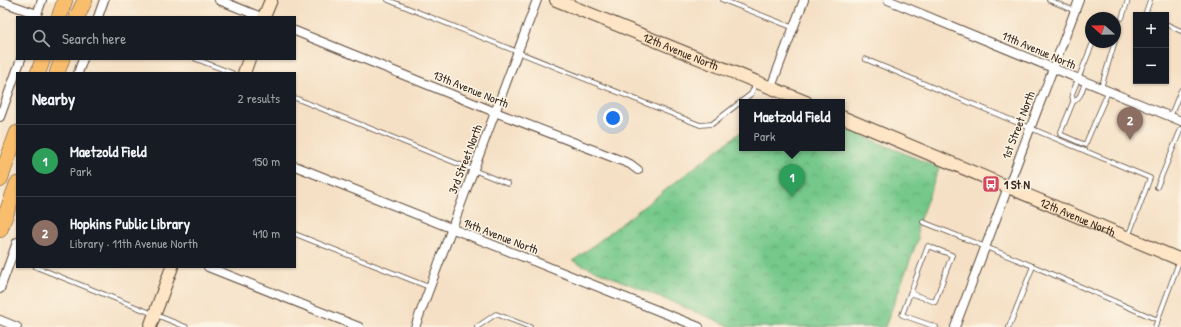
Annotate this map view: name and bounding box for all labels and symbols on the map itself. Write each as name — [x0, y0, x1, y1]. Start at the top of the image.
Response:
north arrow — [1085, 12, 1121, 48]
street label: 11th Avenue North — [999, 27, 1079, 73]
street label: 12th Avenue North — [641, 28, 721, 74]
street label: 13th Avenue North — [431, 66, 511, 112]
street label: 1st Street North — [997, 89, 1039, 161]
pin: 2 — [1117, 107, 1143, 140]
your location — [603, 108, 623, 128]
street label: 3rd Street North — [444, 122, 486, 196]
pin: 1 — [779, 164, 805, 197]
bus stop icon: 1 St N — [981, 174, 1001, 194]
place label: 1 St N — [1004, 176, 1031, 193]
street label: 12th Avenue North — [1038, 193, 1118, 240]
street label: 14th Avenue North — [461, 214, 541, 258]

